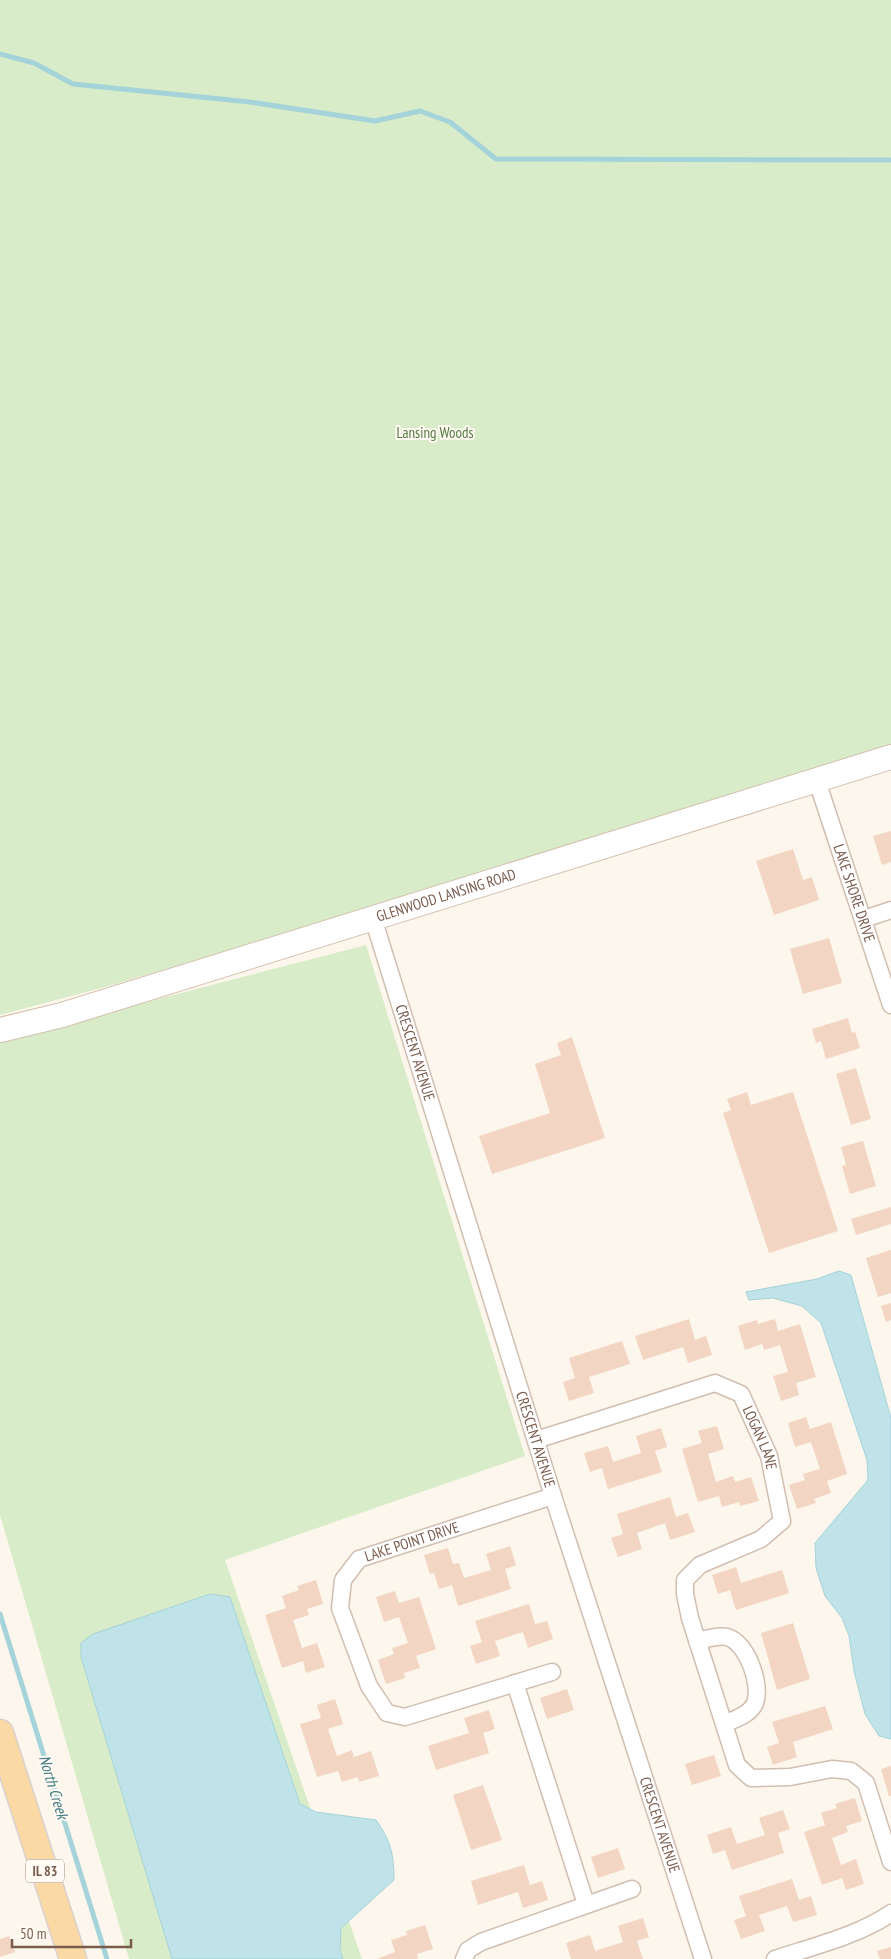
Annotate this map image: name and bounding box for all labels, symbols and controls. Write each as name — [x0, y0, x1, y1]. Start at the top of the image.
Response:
park label: Lansing Woods — [397, 423, 474, 442]
street label: LAKE SHORE DRIVE — [829, 841, 880, 944]
street label: GLENWOOD LANSING ROAD — [374, 864, 518, 926]
street label: CRESCENT AVENUE — [392, 1002, 439, 1103]
street label: CRESCENT AVENUE — [512, 1389, 560, 1490]
street label: LOGAN LANE — [739, 1403, 781, 1471]
street label: LAKE POINT DRIVE — [362, 1517, 461, 1566]
water label: North Creek — [35, 1753, 74, 1823]
street label: CRESCENT AVENUE — [636, 1774, 684, 1875]
road number: IL 83 — [26, 1860, 64, 1882]
scale bar — [12, 1916, 131, 1948]
text: 50 m — [20, 1924, 46, 1943]

